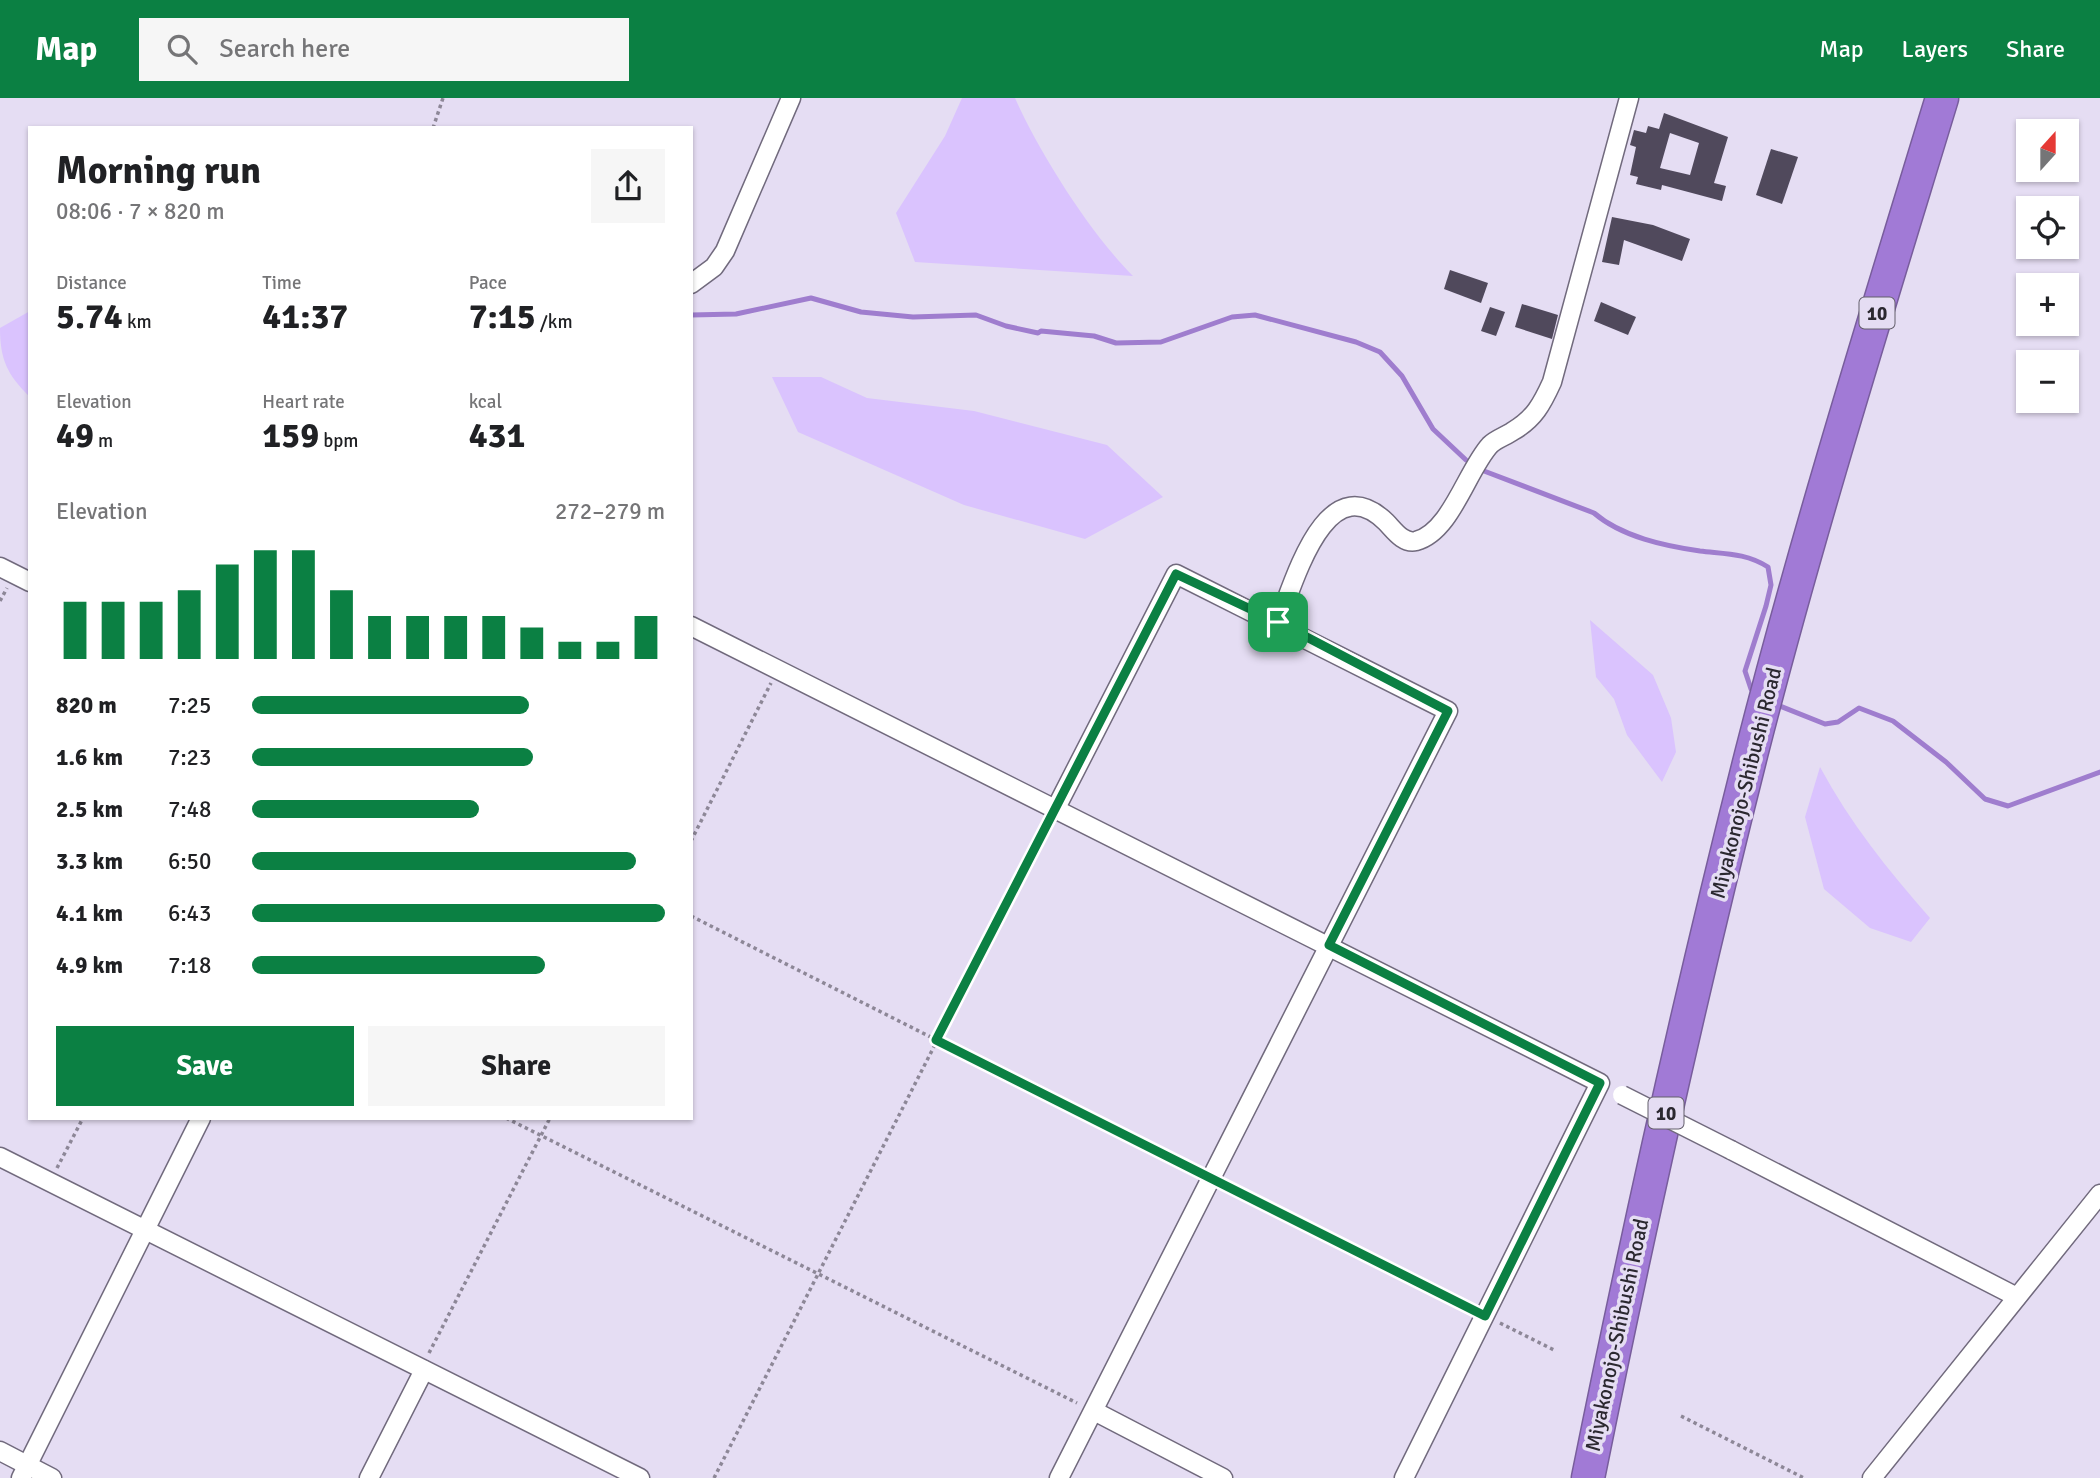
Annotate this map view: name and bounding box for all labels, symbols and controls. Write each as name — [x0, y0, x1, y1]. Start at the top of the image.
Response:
search box — [139, 18, 629, 81]
text: Map — [35, 29, 97, 70]
icon: search — [163, 30, 201, 68]
text: Search here — [219, 33, 350, 65]
text: Map — [1819, 34, 1864, 64]
text: Layers — [1902, 34, 1968, 64]
text: Share — [2006, 34, 2065, 64]
north arrow — [2016, 119, 2079, 182]
map controls — [2016, 119, 2079, 413]
text: Morning run — [56, 147, 261, 194]
button: share — [591, 149, 665, 223]
button: locate — [2016, 196, 2079, 259]
text: 08:06 · 7 × 820 m — [56, 197, 225, 226]
text: Distance — [56, 271, 127, 295]
text: Time — [262, 271, 301, 295]
text: Pace — [469, 271, 507, 295]
button: + — [2016, 273, 2079, 336]
text: 5.74 — [56, 295, 123, 338]
text: 41:37 — [262, 295, 348, 338]
text: 7:15 — [469, 295, 536, 338]
road number: 10 — [1860, 298, 1895, 328]
text: km — [123, 310, 152, 334]
text: /km — [536, 310, 573, 334]
button: − — [2016, 350, 2079, 413]
text: Elevation — [56, 390, 132, 414]
text: Heart rate — [262, 390, 345, 414]
text: kcal — [469, 390, 502, 414]
text: 49 — [56, 414, 94, 457]
text: 159 — [262, 414, 319, 457]
text: 431 — [469, 414, 525, 457]
text: m — [94, 429, 113, 453]
text: bpm — [319, 429, 358, 453]
text: Elevation — [56, 497, 148, 526]
text: 272–279 m — [555, 497, 665, 526]
pin — [1248, 592, 1308, 652]
icon: arrive — [1259, 603, 1297, 641]
street label: Miyakonojo-Shibushi Road — [1705, 665, 1787, 901]
text: 820 m — [56, 691, 117, 720]
text: 7:25 — [168, 691, 211, 720]
text: 1.6 km — [56, 743, 123, 772]
text: 7:23 — [168, 743, 211, 772]
text: 2.5 km — [56, 795, 123, 824]
text: 7:48 — [168, 795, 211, 824]
text: 3.3 km — [56, 847, 123, 876]
text: 6:50 — [168, 847, 211, 876]
text: 4.1 km — [56, 899, 123, 928]
text: 6:43 — [168, 899, 211, 928]
text: 4.9 km — [56, 951, 123, 980]
text: 7:18 — [168, 951, 211, 980]
button: Save — [56, 1026, 354, 1106]
button: Share — [368, 1026, 665, 1106]
road number: 10 — [1648, 1098, 1684, 1128]
street label: Miyakonojo-Shibushi Road — [1580, 1216, 1654, 1454]

